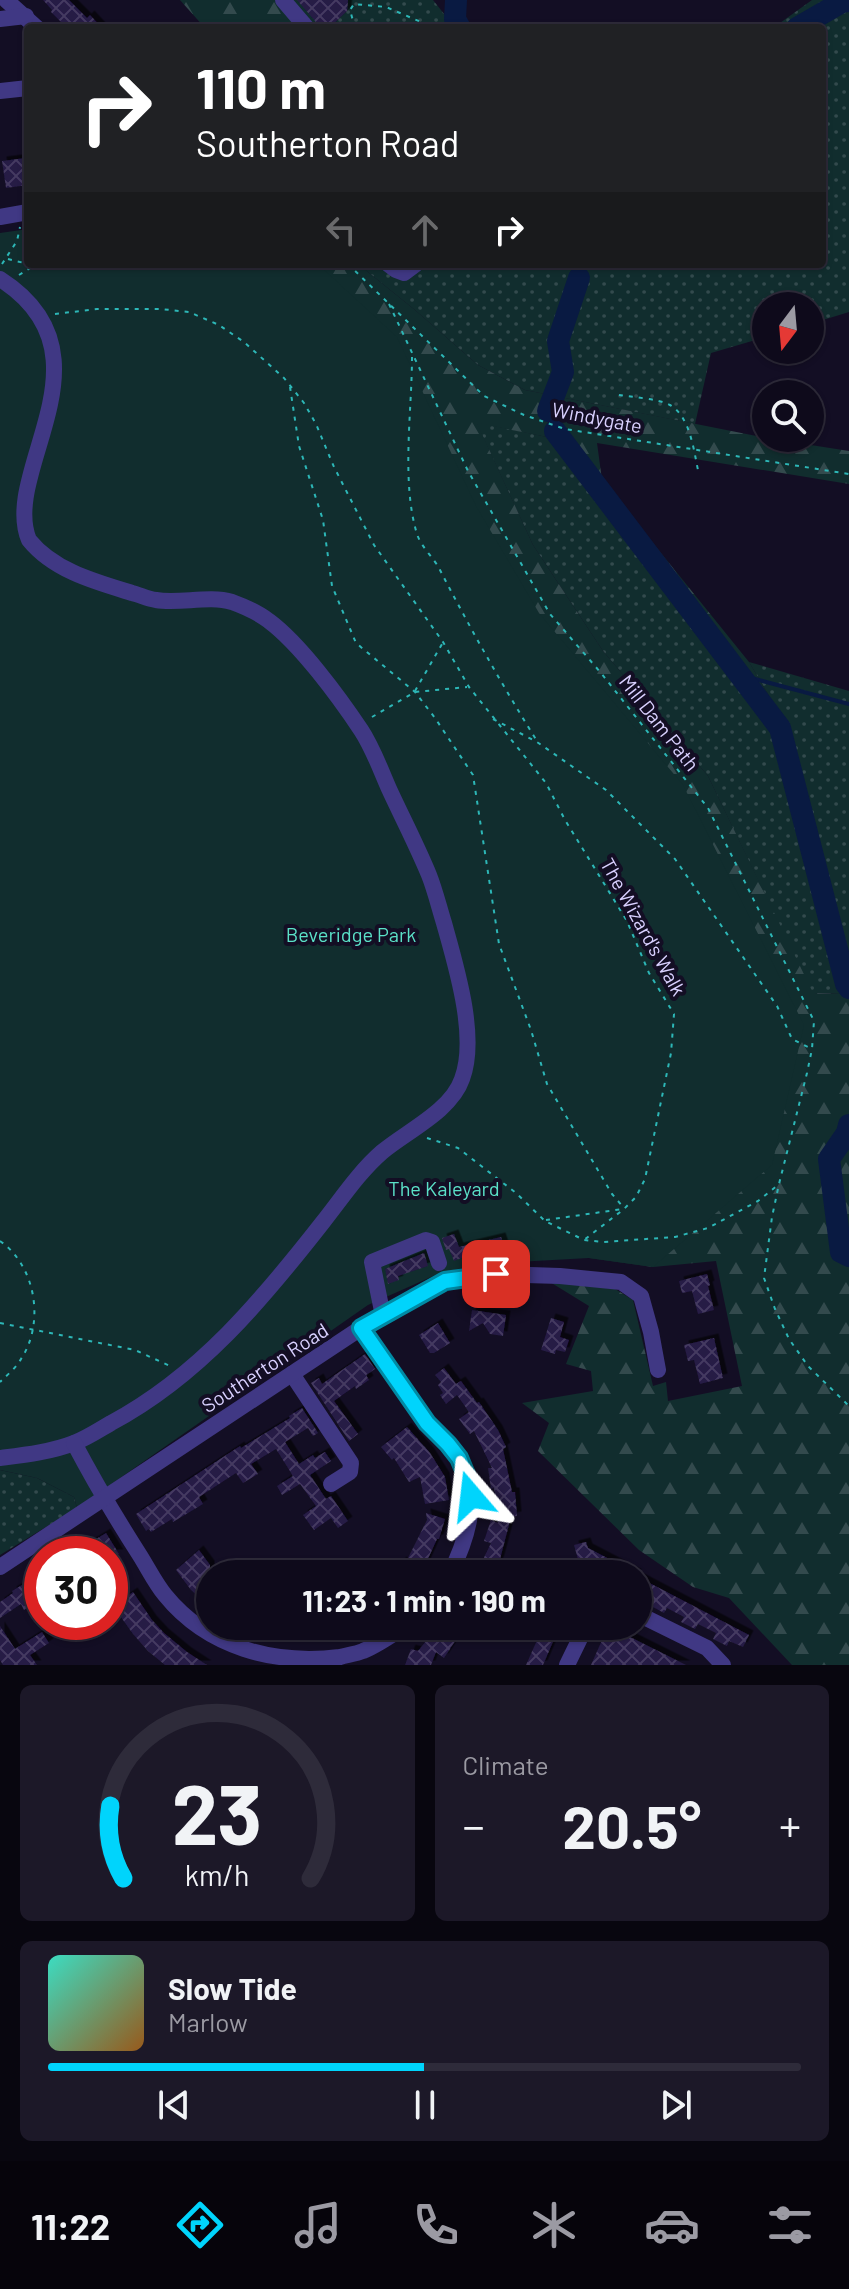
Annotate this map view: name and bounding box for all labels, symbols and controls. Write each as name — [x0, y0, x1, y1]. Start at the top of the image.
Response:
text: 110 m — [196, 53, 326, 120]
icon: right — [64, 56, 168, 160]
text: Southerton Road — [196, 121, 459, 164]
icon: left — [319, 208, 363, 252]
icon: ahead — [403, 208, 447, 252]
icon: right — [487, 208, 531, 252]
north arrow — [752, 292, 824, 364]
map controls — [752, 292, 824, 452]
button: search — [752, 380, 824, 452]
street label: Windygate — [550, 397, 644, 438]
street label: Mill Dam Path — [615, 669, 705, 775]
street label: The Wizard's Walk — [596, 853, 692, 1000]
park label: Beveridge Park — [286, 922, 416, 946]
park label: The Kaleyard — [388, 1176, 500, 1200]
pin — [462, 1240, 530, 1308]
icon: arrive — [474, 1252, 518, 1296]
street label: Southerton Road — [197, 1317, 332, 1417]
position arrow — [429, 1454, 513, 1538]
speed limit sign: 30 — [24, 1536, 128, 1640]
text: 11:23 · 1 min · 190 m — [302, 1582, 546, 1618]
text: Climate — [463, 1749, 549, 1780]
text: 23 — [172, 1762, 262, 1862]
text: 20.5° — [562, 1789, 701, 1861]
text: − — [463, 1798, 485, 1851]
text: + — [779, 1798, 801, 1851]
text: km/h — [185, 1857, 250, 1892]
text: Slow Tide — [168, 1970, 297, 2006]
text: Marlow — [168, 2006, 248, 2037]
icon: previous — [152, 2083, 196, 2127]
icon: pause — [403, 2083, 447, 2127]
icon: next — [654, 2083, 698, 2127]
icon: directions — [172, 2197, 228, 2253]
icon: music — [290, 2197, 346, 2253]
icon: phone — [408, 2197, 464, 2253]
icon: climate — [526, 2197, 582, 2253]
icon: car — [644, 2197, 700, 2253]
icon: filters — [762, 2197, 818, 2253]
text: 11:22 — [31, 2204, 110, 2247]

